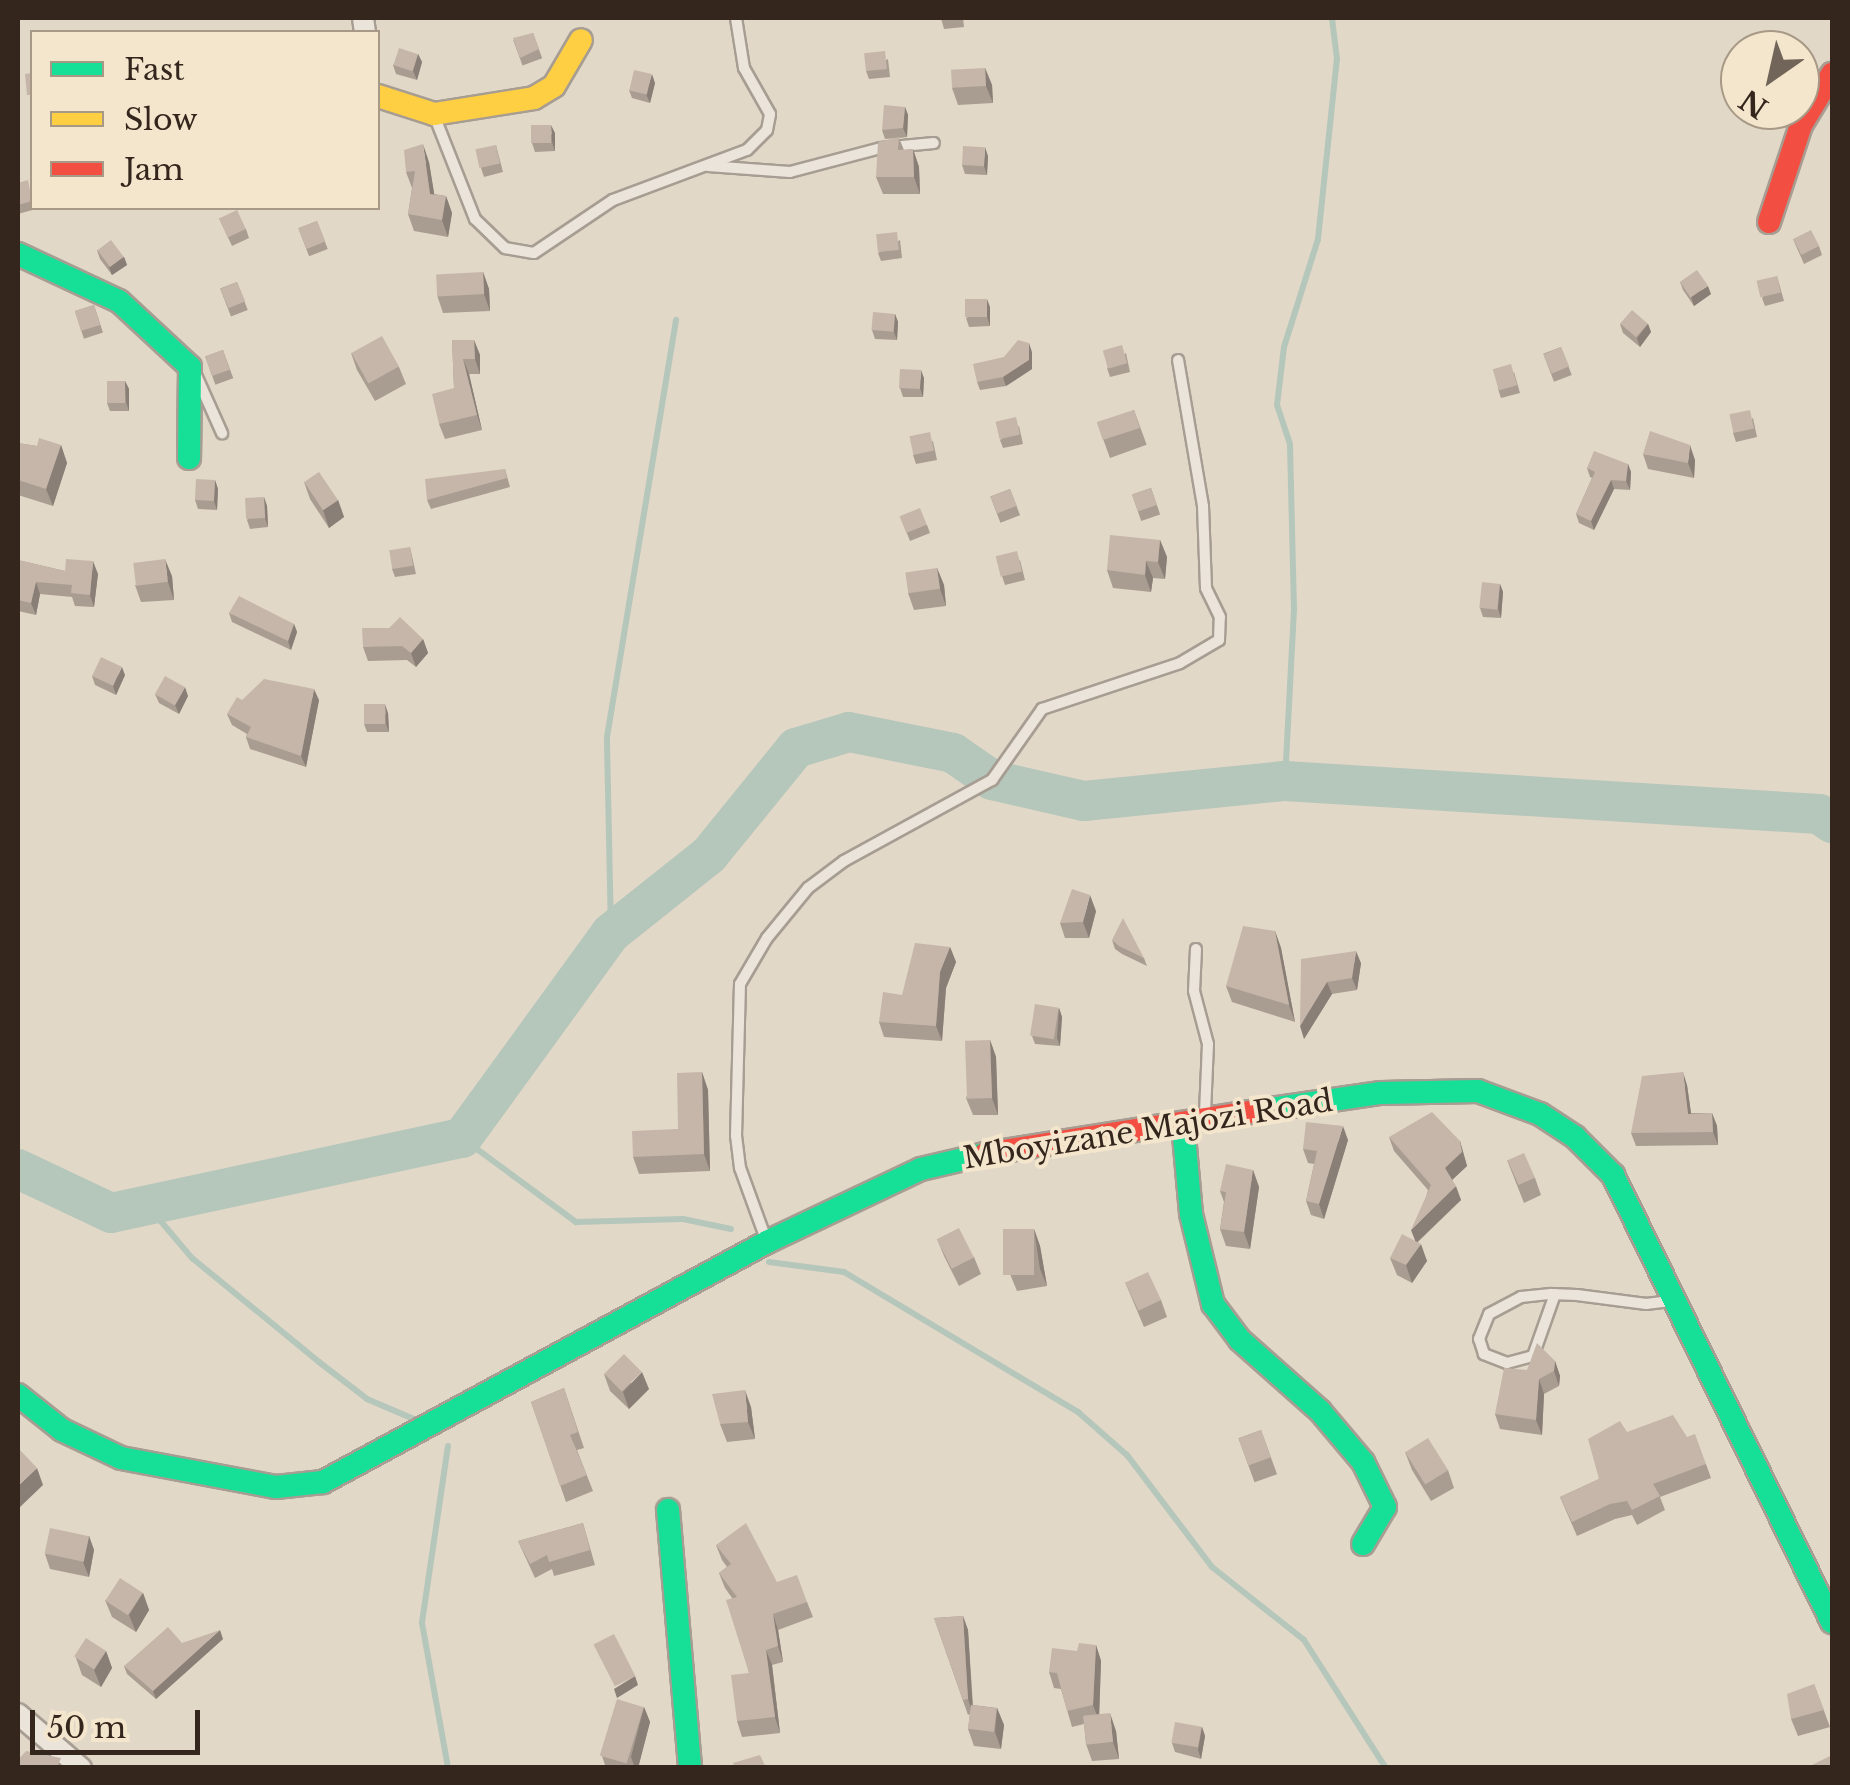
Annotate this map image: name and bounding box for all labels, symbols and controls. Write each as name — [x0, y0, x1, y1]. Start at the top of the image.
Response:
legend — [30, 30, 380, 210]
north arrow — [1720, 30, 1820, 130]
text: Fast — [124, 51, 185, 88]
text: N — [1733, 82, 1775, 126]
text: Slow — [124, 101, 198, 138]
text: Jam — [124, 151, 184, 188]
street label: Mboyizane Majozi Road — [961, 1083, 1335, 1177]
scale bar — [35, 1690, 205, 1752]
text: 50 m — [47, 1709, 126, 1746]

